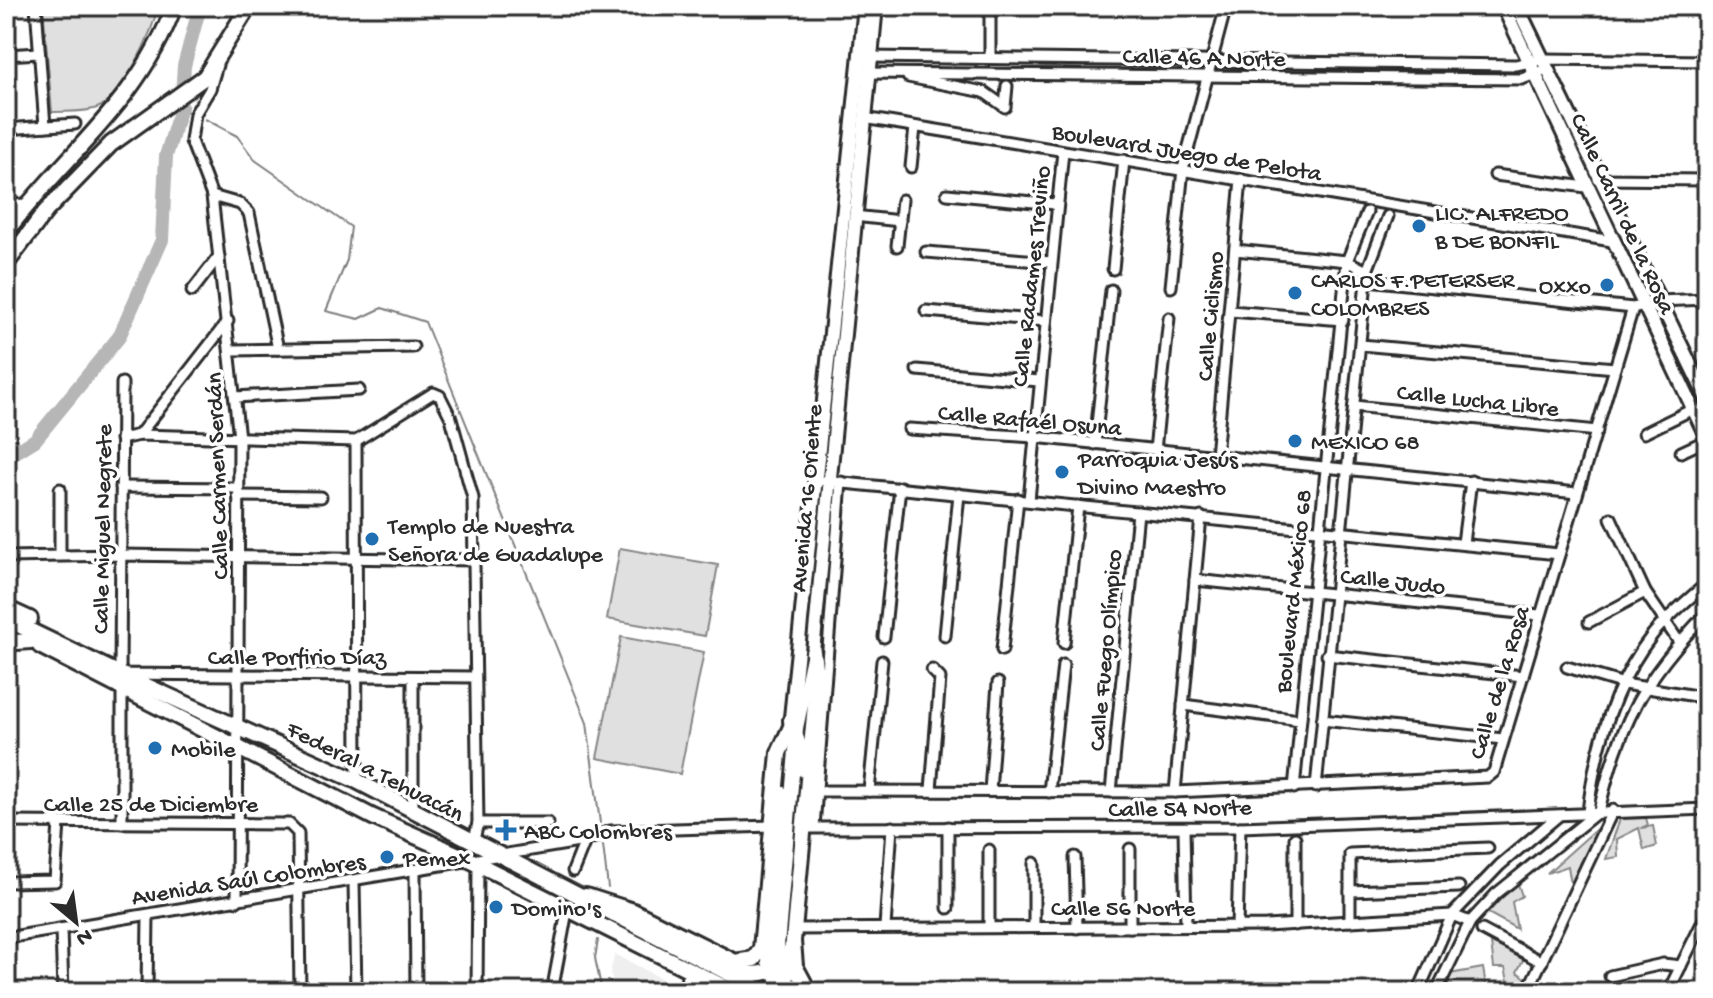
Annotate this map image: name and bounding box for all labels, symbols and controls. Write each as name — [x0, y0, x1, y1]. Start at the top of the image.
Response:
street label: Calle 46 A Norte — [1122, 44, 1286, 75]
street label: Calle Carril de la Rosa — [1562, 110, 1680, 320]
street label: Boulevard Juego de Pelota — [1049, 119, 1324, 190]
street label: Calle Radames Treviño — [1007, 164, 1060, 388]
place label: LIC. ALFREDO B DE BONFIL — [1434, 201, 1569, 258]
marker: LIC. ALFREDO B DE BONFIL — [1410, 217, 1428, 235]
street label: Calle Ciclismo — [1192, 250, 1233, 382]
place label: CARLOS F.PETERSER COLOMBRES — [1311, 268, 1516, 325]
place label: Oxxo — [1539, 274, 1591, 303]
marker: Oxxo — [1598, 276, 1616, 294]
marker: CARLOS F.PETERSER COLOMBRES — [1286, 284, 1304, 302]
street label: Calle Carmen Serdán — [201, 371, 238, 580]
street label: Calle Lucha Libre — [1395, 380, 1561, 425]
street label: Calle Rafaél Osuna — [937, 400, 1123, 445]
street label: Avenida 16 Oriente — [786, 403, 831, 593]
street label: Calle Miguel Negrete — [88, 423, 121, 634]
place label: MEXICO 68 — [1311, 430, 1420, 459]
marker: MEXICO 68 — [1286, 432, 1304, 450]
place label: Parroquia Jesús Divino Maestro — [1076, 447, 1239, 504]
marker: Parroquia Jesús Divino Maestro — [1053, 463, 1071, 481]
street label: Boulevard México 68 — [1270, 488, 1321, 695]
place label: Templo de Nuestra Señora de Guadalupe — [386, 514, 603, 571]
marker: Templo de Nuestra Señora de Guadalupe — [363, 530, 381, 548]
street label: Calle Fuego Olímpico — [1084, 548, 1131, 752]
street label: Calle Judo — [1339, 564, 1447, 603]
street label: Calle de la Rosa — [1464, 602, 1539, 763]
street label: Calle Porfirio Díaz — [208, 645, 388, 674]
street label: Federal a Tehuacán — [280, 716, 468, 831]
place label: Mobile — [171, 737, 236, 766]
marker: Mobile — [146, 739, 164, 757]
street label: Calle 25 de Diciembre — [44, 792, 259, 821]
street label: Calle 54 Norte — [1108, 795, 1253, 826]
marker: ABC Colombres — [495, 819, 517, 841]
place label: ABC Colombres — [524, 819, 673, 848]
place label: Pemex — [402, 846, 471, 875]
street label: Avenida Saúl Colombres — [130, 848, 369, 914]
marker: Pemex — [378, 848, 396, 866]
north arrow — [36, 882, 116, 962]
place label: Domino's — [510, 896, 602, 925]
street label: Calle 56 Norte — [1051, 896, 1196, 925]
marker: Domino's — [487, 898, 505, 916]
text: N — [71, 921, 96, 951]

